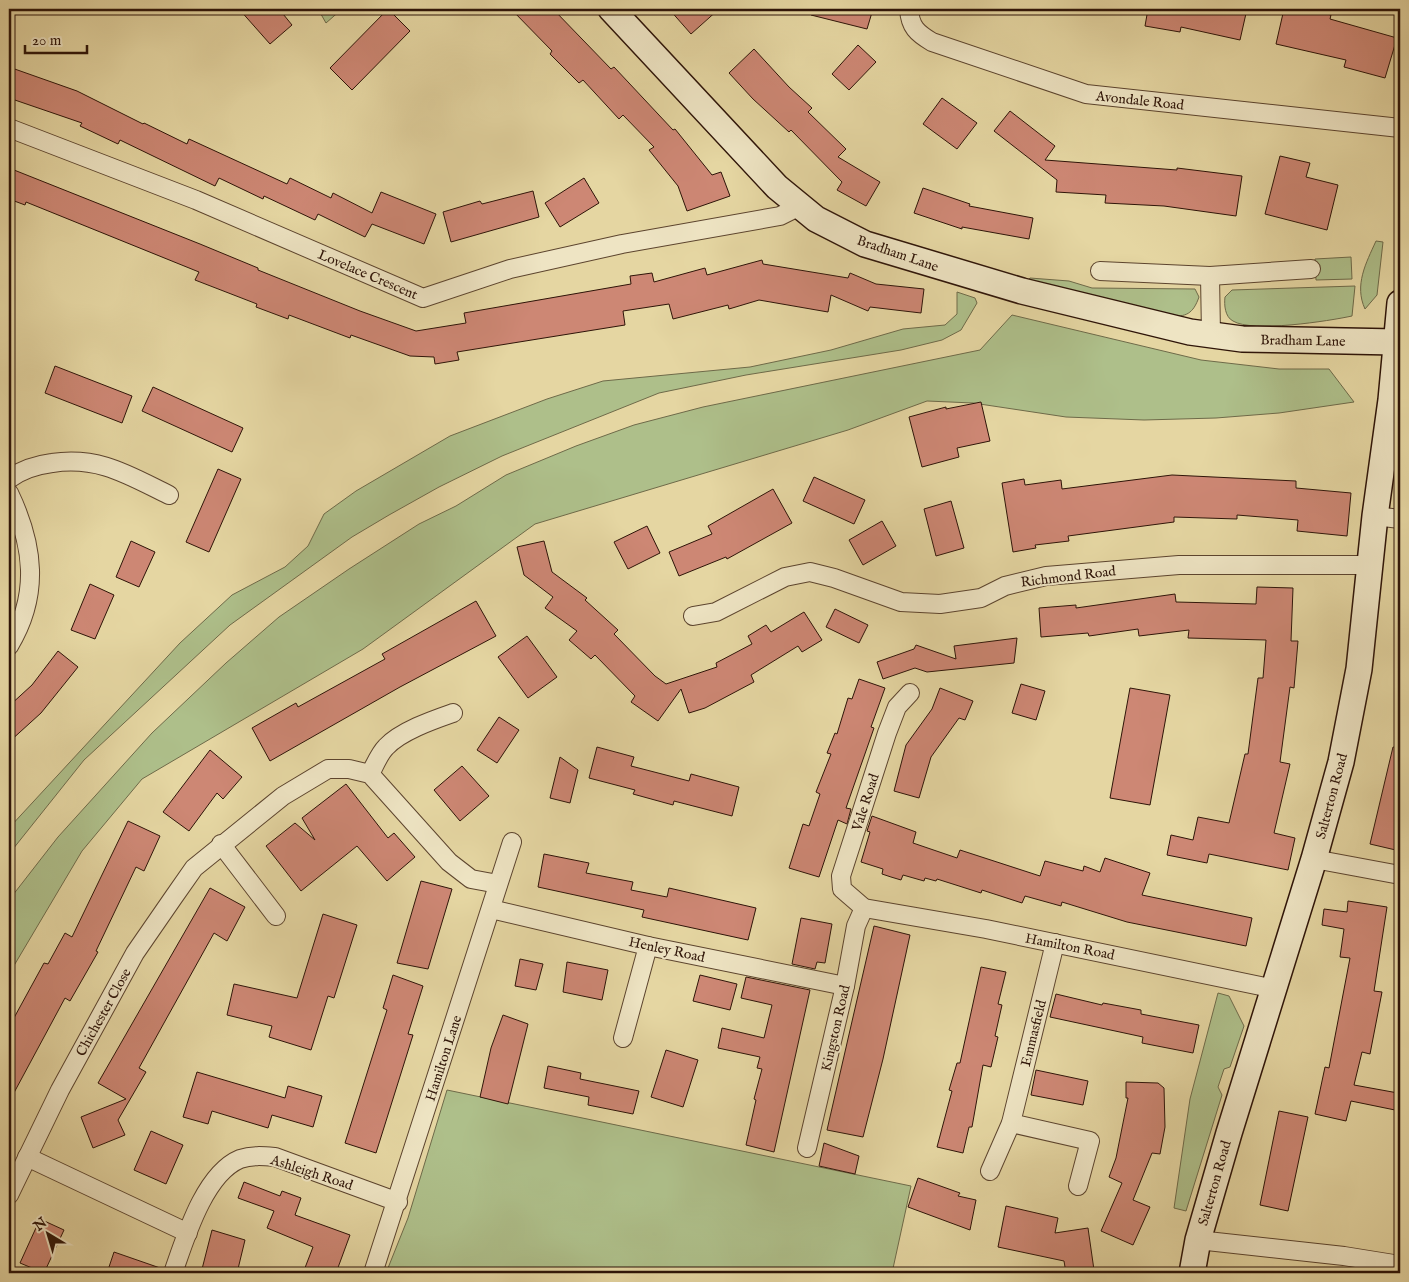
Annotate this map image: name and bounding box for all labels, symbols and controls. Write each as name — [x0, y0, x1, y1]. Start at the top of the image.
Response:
scale bar — [25, 22, 88, 54]
text: 20 m — [32, 31, 62, 50]
street label: Avondale Road — [1094, 87, 1185, 115]
street label: Bradham Lane — [854, 232, 941, 277]
street label: Lovelace Crescent — [315, 246, 420, 304]
street label: Bradham Lane — [1260, 331, 1346, 351]
street label: Richmond Road — [1020, 562, 1117, 592]
street label: Salterton Road — [1312, 751, 1352, 841]
street label: Vale Road — [848, 771, 884, 834]
street label: Hamilton Road — [1023, 929, 1117, 965]
street label: Henley Road — [627, 933, 707, 967]
street label: Chichester Close — [72, 965, 136, 1060]
street label: Kingston Road — [817, 983, 855, 1073]
street label: Emmasfield — [1017, 998, 1051, 1068]
street label: Hamilton Lane — [422, 1013, 466, 1103]
street label: Salterton Road — [1194, 1138, 1236, 1228]
street label: Ashleigh Road — [267, 1151, 356, 1195]
north arrow — [22, 1210, 72, 1260]
text: N — [30, 1214, 51, 1236]

